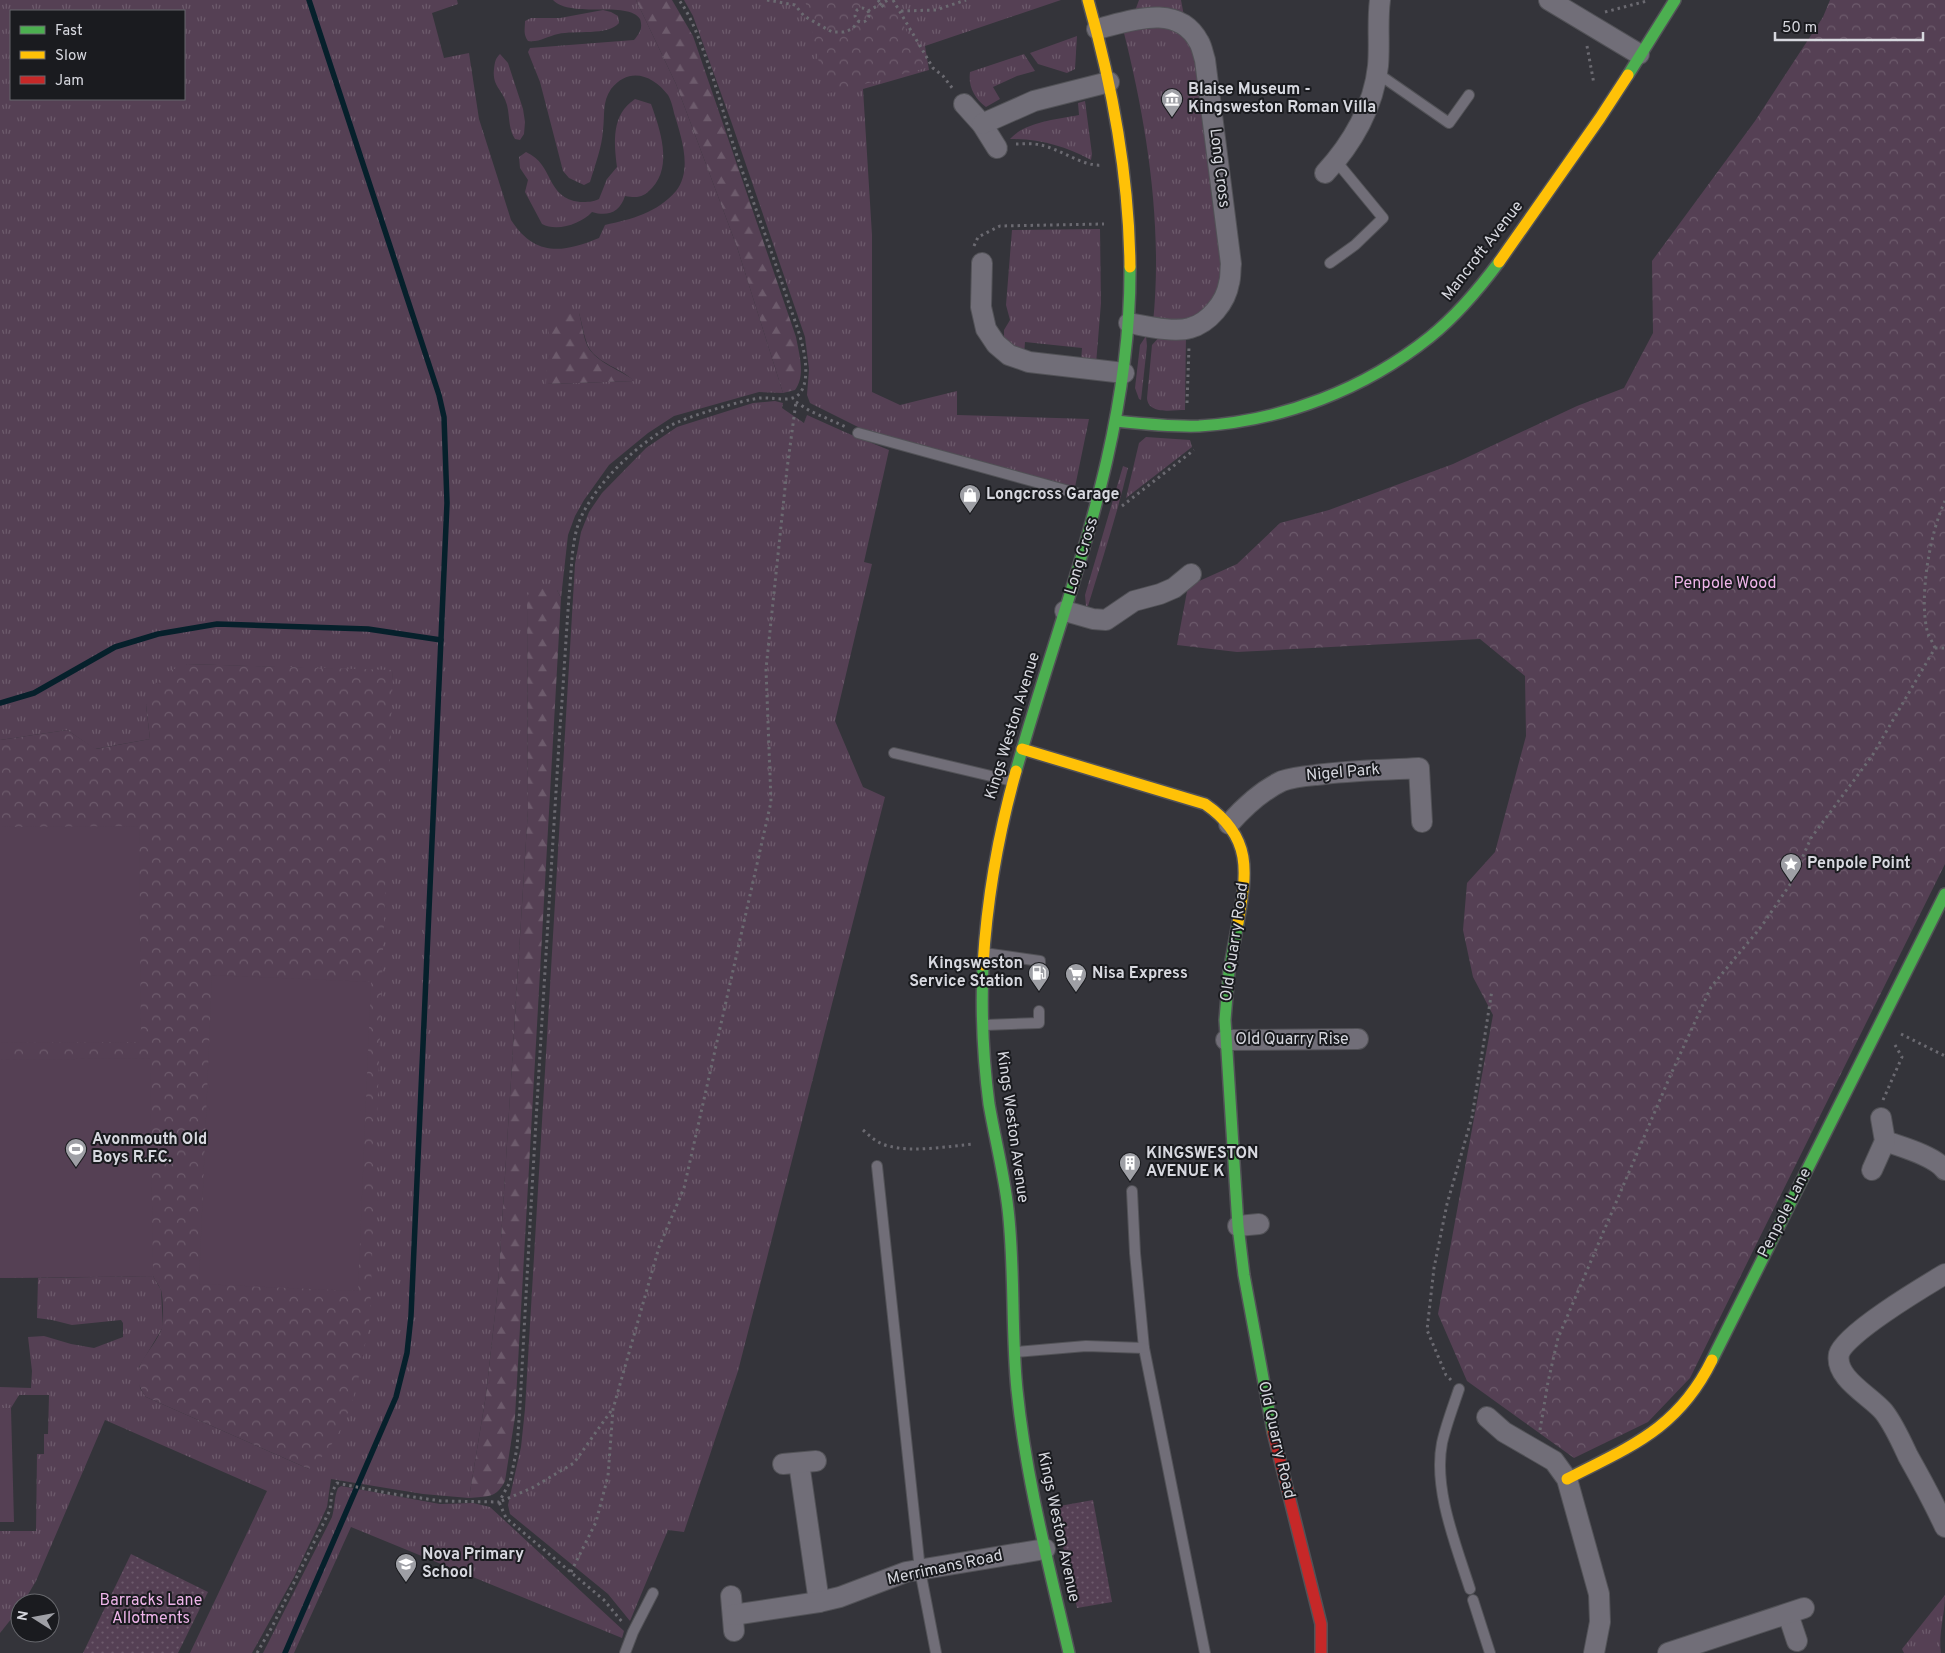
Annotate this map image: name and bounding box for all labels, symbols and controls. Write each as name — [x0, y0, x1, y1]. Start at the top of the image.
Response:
legend — [10, 10, 185, 100]
scale bar — [1775, 10, 1922, 42]
text: 50 m — [1782, 19, 1817, 38]
text: Fast — [55, 22, 83, 41]
text: Slow — [55, 47, 87, 66]
text: Jam — [55, 72, 84, 91]
place label: Blaise Museum - Kingsweston Roman Villa — [1188, 80, 1376, 118]
museum icon: Blaise Museum - Kingsweston Roman Villa — [1160, 87, 1184, 118]
street label: Long Cross — [1204, 127, 1234, 209]
street label: Mancroft Avenue — [1438, 197, 1528, 305]
shop icon: Longcross Garage — [958, 483, 982, 514]
place label: Longcross Garage — [986, 485, 1120, 505]
street label: Long Cross — [1061, 515, 1103, 597]
park label: Penpole Wood — [1673, 574, 1777, 594]
street label: Kings Weston Avenue — [981, 650, 1045, 802]
street label: Nigel Park — [1305, 760, 1381, 786]
place icon: Penpole Point — [1779, 852, 1803, 883]
place label: Penpole Point — [1807, 854, 1911, 874]
street label: Old Quarry Road — [1217, 881, 1253, 1003]
place label: Kingsweston Service Station — [909, 954, 1023, 992]
fuel station icon: Kingsweston Service Station — [1027, 961, 1051, 992]
supermarket icon: Nisa Express — [1064, 962, 1088, 993]
place label: Nisa Express — [1092, 964, 1188, 984]
street label: Old Quarry Rise — [1235, 1030, 1349, 1050]
street label: Kings Weston Avenue — [991, 1050, 1033, 1204]
place label: Avonmouth Old Boys R.F.C. — [92, 1130, 207, 1168]
sports icon: Avonmouth Old Boys R.F.C. — [64, 1137, 88, 1168]
place label: KINGSWESTON AVENUE K — [1146, 1144, 1259, 1182]
building icon: KINGSWESTON AVENUE K — [1118, 1151, 1142, 1182]
street label: Penpole Lane — [1754, 1165, 1816, 1261]
street label: Old Quarry Road — [1253, 1379, 1299, 1501]
street label: Kings Weston Avenue — [1032, 1450, 1084, 1604]
place label: Nova Primary School — [422, 1545, 524, 1583]
street label: Merrimans Road — [885, 1546, 1005, 1590]
school or university icon: Nova Primary School — [394, 1552, 418, 1583]
park label: Barracks Lane Allotments — [100, 1591, 202, 1629]
north arrow — [10, 1593, 60, 1643]
text: N — [14, 1609, 33, 1622]

